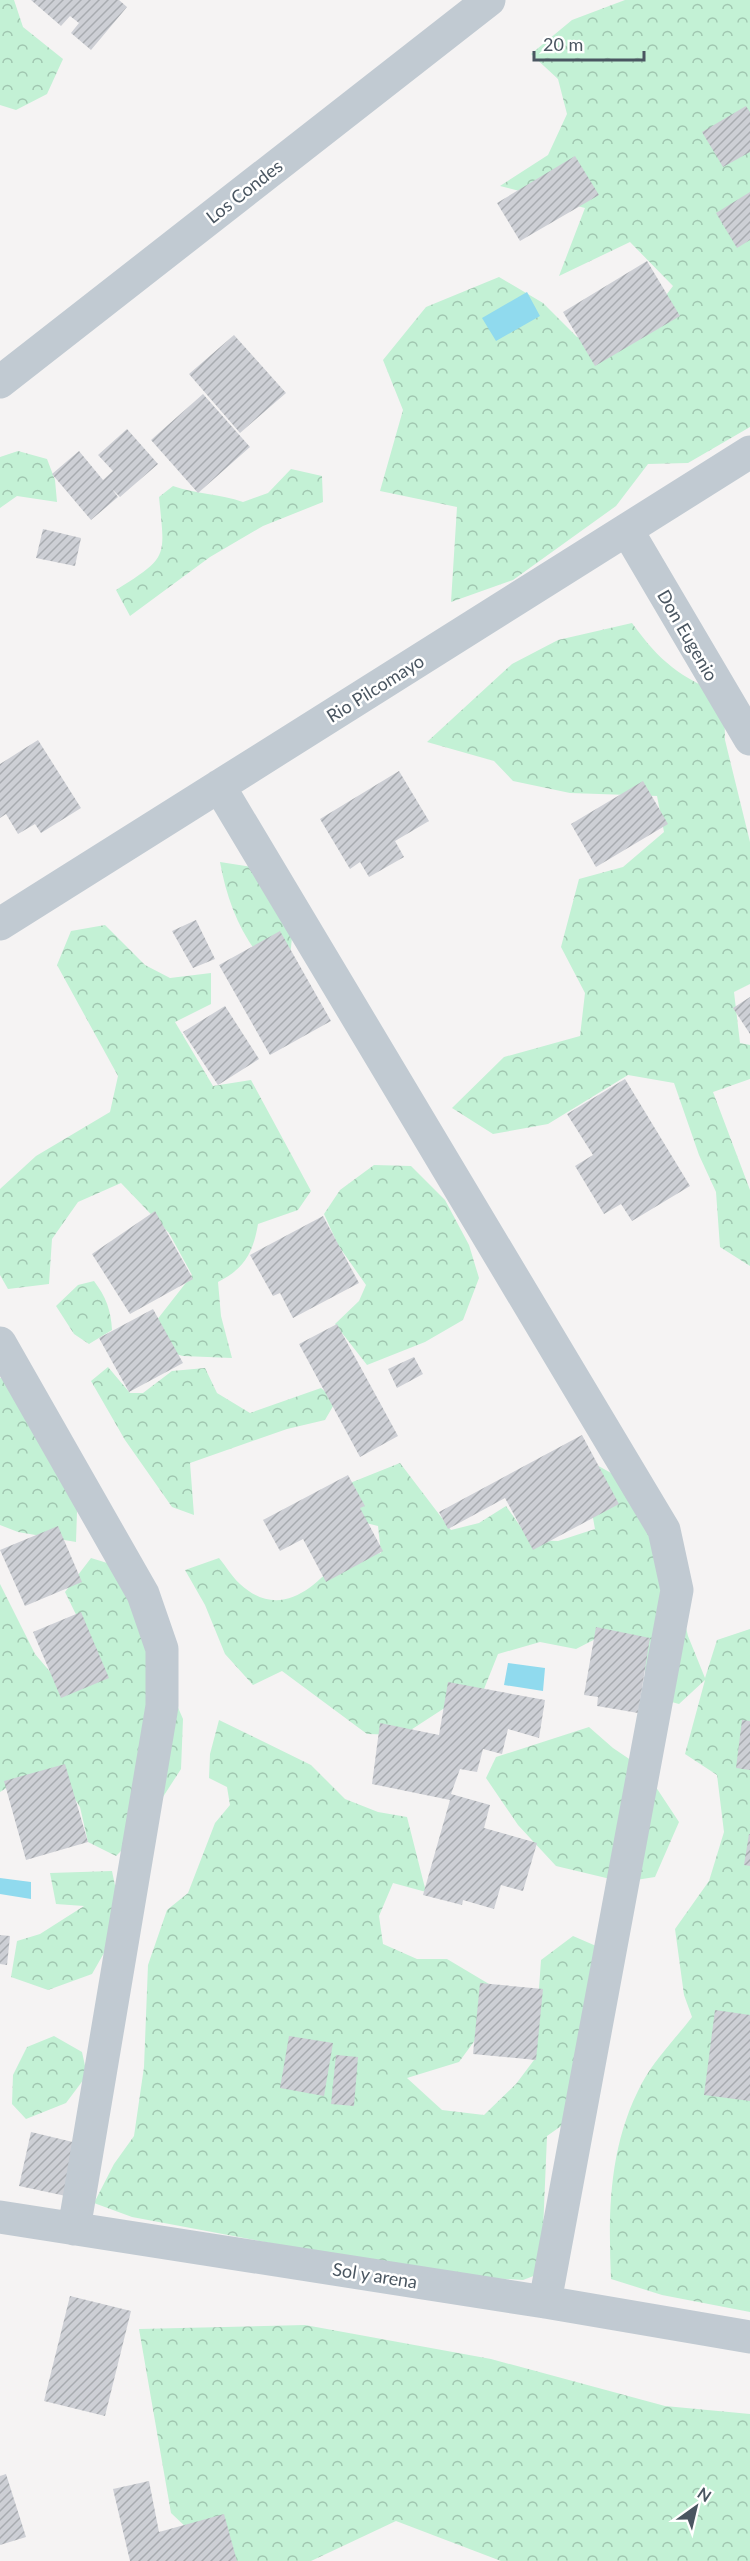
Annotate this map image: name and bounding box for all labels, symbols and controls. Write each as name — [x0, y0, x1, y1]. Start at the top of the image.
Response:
scale bar — [534, 24, 644, 62]
text: 20 m — [543, 33, 583, 55]
street label: Los Condes — [202, 154, 287, 228]
street label: Don Eugenio — [653, 585, 723, 685]
street label: Rio Pilcomayo — [322, 649, 428, 727]
street label: Sol y arena — [331, 2257, 419, 2293]
north arrow — [666, 2477, 726, 2537]
text: N — [694, 2483, 715, 2505]

